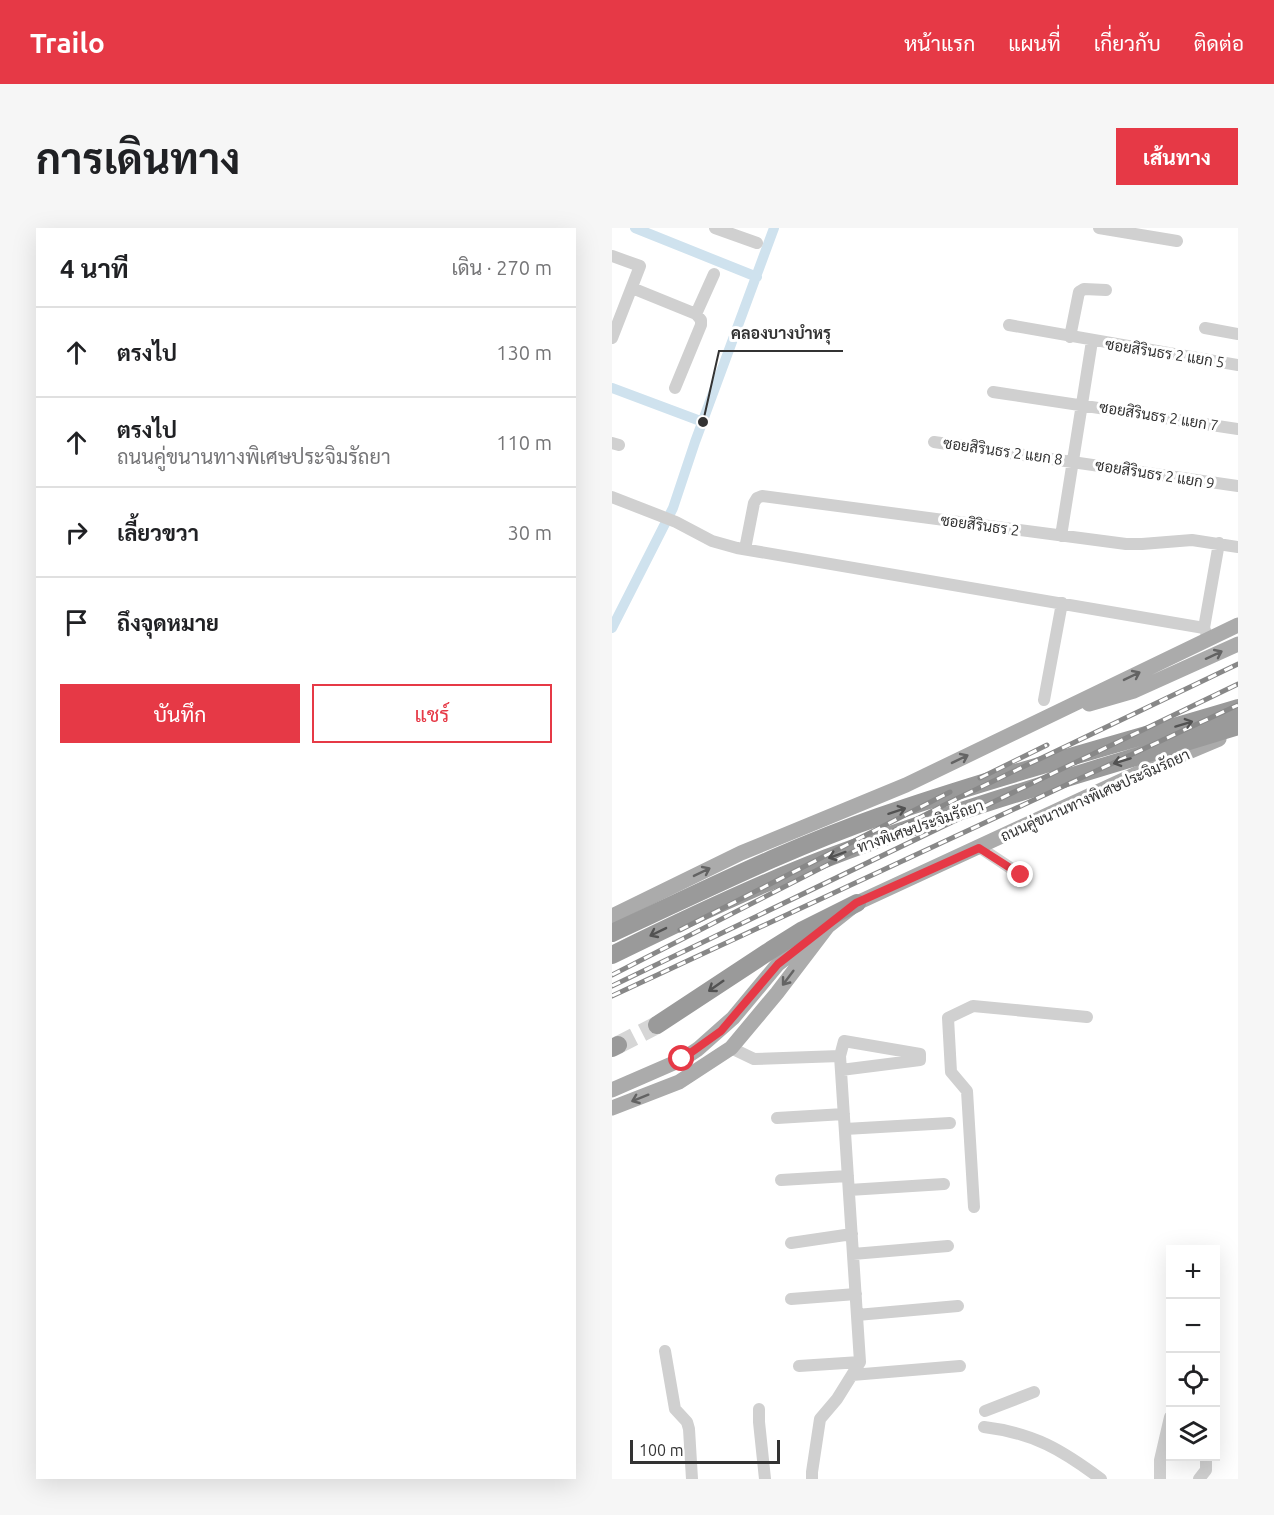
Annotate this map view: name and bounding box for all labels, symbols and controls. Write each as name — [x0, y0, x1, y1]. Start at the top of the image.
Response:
text: Trailo — [30, 27, 105, 58]
text: หน้าแรก — [904, 31, 975, 55]
text: แผนที่ — [1008, 31, 1061, 55]
text: เกี่ยวกับ — [1094, 31, 1161, 55]
text: ติดต่อ — [1194, 31, 1244, 55]
button: เส้นทาง — [1116, 128, 1238, 185]
text: การเดินทาง — [36, 135, 240, 182]
text: 4 นาที — [60, 254, 129, 283]
text: เดิน · 270 m — [451, 256, 552, 279]
callout: คลองบางบำหรุ — [719, 317, 843, 351]
text: คลองบางบำหรุ — [731, 324, 831, 345]
street label: ซอยสิรินธร 2 แยก 5 — [1104, 335, 1226, 371]
icon: ahead — [60, 336, 93, 369]
text: ตรงไป — [117, 340, 177, 365]
text: 130 m — [496, 341, 552, 364]
street label: ซอยสิรินธร 2 แยก 7 — [1098, 398, 1220, 434]
text: ตรงไป — [117, 417, 177, 442]
icon: ahead — [60, 426, 93, 459]
text: 110 m — [496, 431, 552, 454]
street label: ซอยสิรินธร 2 แยก 8 — [942, 434, 1064, 468]
text: ถนนคู่ขนานทางพิเศษประจิมรัถยา — [117, 445, 391, 468]
street label: ซอยสิรินธร 2 แยก 9 — [1094, 456, 1216, 492]
street label: ซอยสิรินธร 2 — [939, 511, 1021, 539]
icon: right — [60, 516, 93, 549]
text: เลี้ยวขวา — [117, 520, 199, 545]
text: 30 m — [508, 521, 552, 544]
icon: arrive — [60, 606, 93, 639]
text: ถึงจุดหมาย — [117, 610, 219, 635]
one-way arrow — [1204, 649, 1222, 661]
one-way arrow — [1122, 670, 1140, 682]
button: บันทึก — [60, 684, 300, 743]
button: แชร์ — [312, 684, 552, 743]
one-way arrow — [1174, 718, 1193, 729]
street label: ถนนคู่ขนานทางพิเศษประจิมรัถยา — [997, 745, 1193, 846]
one-way arrow — [951, 752, 969, 764]
one-way arrow — [1113, 757, 1132, 768]
street label: ทางพิเศษประจิมรัถยา — [854, 796, 986, 856]
one-way arrow — [887, 804, 906, 815]
one-way arrow — [828, 850, 846, 861]
route end — [1007, 861, 1033, 887]
one-way arrow — [693, 866, 711, 877]
one-way arrow — [649, 927, 667, 939]
one-way arrow — [782, 969, 795, 985]
one-way arrow — [709, 980, 725, 992]
route start — [668, 1045, 694, 1071]
one-way arrow — [631, 1093, 649, 1104]
map controls — [1166, 1245, 1220, 1461]
button: + — [1166, 1245, 1220, 1299]
button: − — [1166, 1299, 1220, 1353]
button: locate — [1166, 1353, 1220, 1407]
button: layers — [1166, 1407, 1220, 1461]
scale bar — [630, 1437, 780, 1464]
text: 100 m — [639, 1441, 684, 1459]

